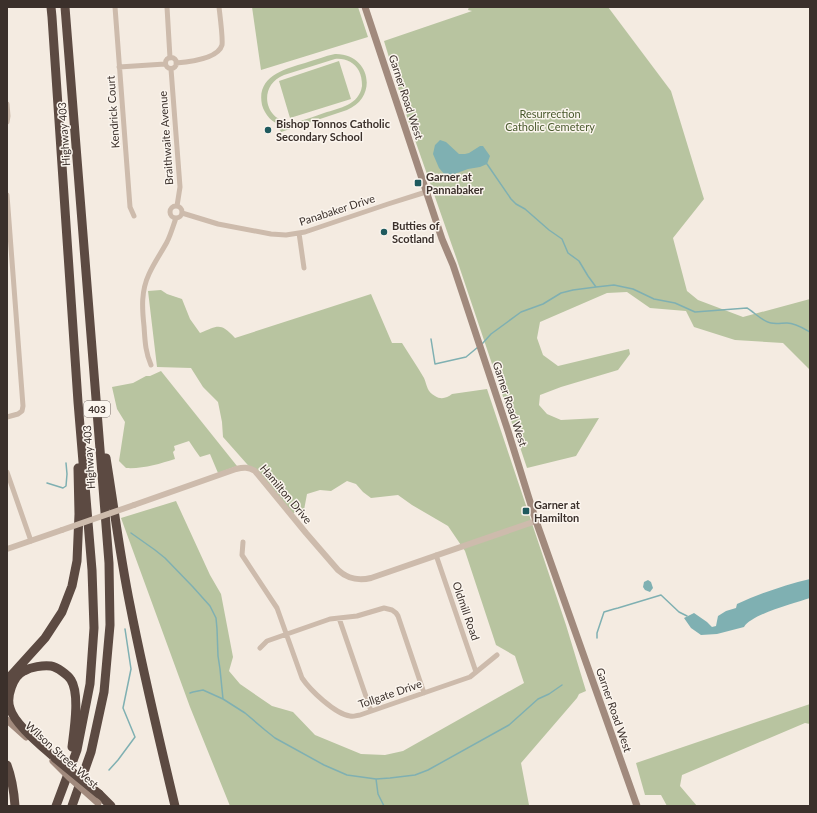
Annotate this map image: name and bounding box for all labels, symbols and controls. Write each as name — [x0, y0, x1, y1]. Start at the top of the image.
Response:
street label: Garner Road West — [387, 53, 426, 141]
street label: Kendrick Court — [103, 75, 122, 149]
street label: Braithwaite Avenue — [156, 90, 175, 186]
street label: Highway 403 — [55, 102, 72, 166]
park label: Resurrection Catholic Cemetery — [505, 107, 595, 133]
place label: Bishop Tonnos Catholic Secondary School — [276, 117, 391, 143]
marker: Bishop Tonnos Catholic Secondary School — [263, 125, 273, 135]
place label: Garner at Pannabaker — [426, 170, 485, 196]
marker: Garner at Pannabaker — [413, 178, 423, 188]
street label: Panabaker Drive — [297, 191, 377, 228]
place label: Butties of Scotland — [392, 219, 440, 245]
marker: Butties of Scotland — [379, 227, 389, 237]
street label: Garner Road West — [491, 360, 530, 448]
road number: 403 — [84, 401, 110, 417]
street label: Highway 403 — [80, 425, 97, 489]
street label: Hamilton Drive — [258, 461, 315, 526]
place label: Garner at Hamilton — [534, 498, 581, 524]
marker: Garner at Hamilton — [521, 506, 531, 516]
street label: Oldmill Road — [450, 580, 483, 642]
street label: Garner Road West — [594, 666, 635, 754]
street label: Tollgate Drive — [356, 677, 424, 710]
street label: Wilson Street West — [23, 719, 101, 791]

